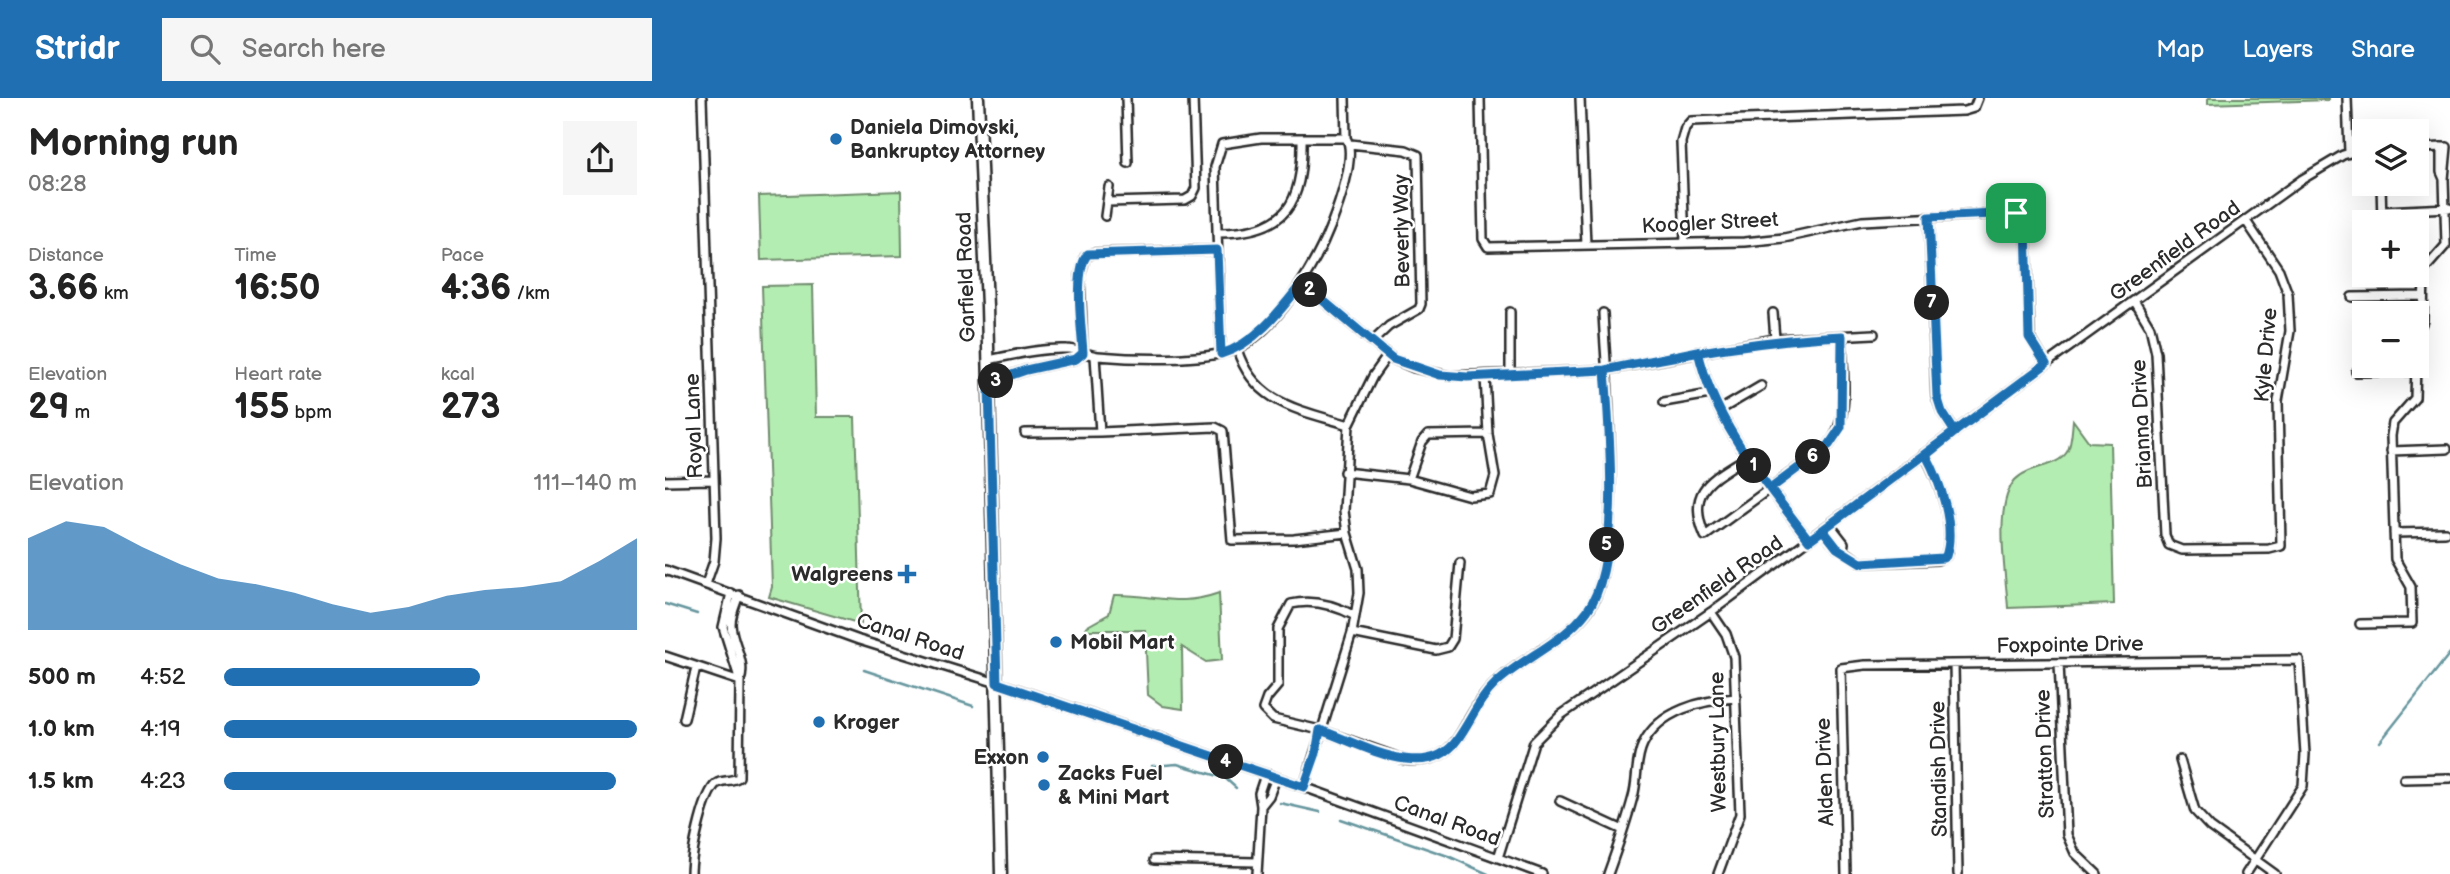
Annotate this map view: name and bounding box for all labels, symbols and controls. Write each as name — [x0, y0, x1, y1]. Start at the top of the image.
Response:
search box — [162, 18, 652, 81]
text: Stridr — [35, 29, 120, 69]
icon: search — [186, 30, 224, 68]
text: Search here — [242, 34, 386, 65]
text: Map — [2156, 35, 2204, 64]
text: Layers — [2242, 35, 2313, 64]
text: Share — [2351, 35, 2415, 64]
place label: Daniela Dimovski, Bankruptcy Attorney — [850, 115, 1045, 164]
map controls — [2352, 119, 2429, 378]
button: layers — [2352, 119, 2429, 196]
text: Morning run — [28, 121, 239, 166]
button: share — [563, 121, 637, 195]
marker: Daniela Dimovski, Bankruptcy Attorney — [828, 131, 844, 147]
text: 08:28 — [28, 170, 87, 198]
street label: Beverly Way — [1389, 173, 1415, 288]
pin — [1986, 183, 2046, 243]
icon: arrive — [1997, 194, 2035, 232]
street label: Greenfield Road — [2105, 195, 2245, 307]
street label: Koogler Street — [1641, 207, 1779, 239]
button: + — [2352, 210, 2429, 287]
street label: Garfield Road — [951, 211, 981, 343]
text: Distance — [28, 244, 104, 267]
text: Time — [234, 244, 276, 267]
text: Pace — [441, 244, 484, 267]
text: 3.66 — [28, 267, 99, 310]
text: 16:50 — [234, 267, 321, 310]
text: 4:36 — [441, 267, 511, 310]
pin: 2 — [1293, 272, 1327, 308]
text: 2 — [1304, 278, 1315, 301]
text: km — [99, 282, 129, 305]
text: /km — [511, 282, 550, 305]
pin: 7 — [1915, 286, 1949, 320]
text: 7 — [1926, 291, 1937, 314]
button: − — [2352, 301, 2429, 378]
street label: Kyle Drive — [2249, 307, 2283, 403]
street label: Brianna Drive — [2126, 359, 2158, 489]
text: Elevation — [28, 363, 107, 386]
text: Heart rate — [234, 363, 322, 386]
text: kcal — [441, 363, 475, 386]
pin: 3 — [979, 364, 1013, 398]
text: 3 — [990, 369, 1001, 392]
street label: Royal Lane — [680, 373, 708, 479]
text: 29 — [28, 386, 69, 429]
text: 155 — [234, 386, 289, 429]
text: 273 — [441, 386, 500, 429]
text: m — [69, 401, 90, 424]
text: bpm — [289, 401, 332, 424]
pin: 6 — [1795, 440, 1831, 474]
text: 6 — [1807, 445, 1818, 468]
pin: 1 — [1737, 448, 1771, 484]
text: 1 — [1750, 454, 1758, 477]
text: Elevation — [28, 469, 124, 497]
text: 111–140 m — [533, 469, 637, 497]
pin: 5 — [1590, 528, 1625, 562]
street label: Greenfield Road — [1646, 530, 1788, 640]
text: 5 — [1601, 533, 1612, 556]
place label: Walgreens — [791, 562, 893, 587]
marker: Walgreens — [899, 566, 915, 582]
street label: Canal Road — [853, 608, 967, 666]
place label: Mobil Mart — [1070, 630, 1174, 655]
street label: Foxpointe Drive — [1996, 631, 2144, 659]
marker: Mobil Mart — [1048, 634, 1064, 650]
text: 500 m — [28, 663, 96, 691]
text: 4:52 — [140, 663, 185, 691]
street label: Westbury Lane — [1704, 671, 1732, 813]
street label: Stratton Drive — [2030, 689, 2060, 819]
street label: Standish Drive — [1925, 701, 1953, 837]
place label: Kroger — [833, 710, 900, 735]
marker: Kroger — [811, 714, 827, 730]
text: 1.0 km — [28, 715, 95, 743]
text: 4:19 — [140, 715, 181, 743]
street label: Alden Drive — [1811, 717, 1839, 827]
pin: 4 — [1209, 744, 1243, 780]
place label: Exxon — [973, 745, 1029, 770]
marker: Exxon — [1035, 749, 1051, 765]
text: 4 — [1220, 750, 1231, 773]
place label: Zacks Fuel & Mini Mart — [1058, 761, 1169, 810]
text: 1.5 km — [28, 767, 94, 795]
text: 4:23 — [140, 767, 186, 795]
marker: Zacks Fuel & Mini Mart — [1036, 777, 1052, 793]
street label: Canal Road — [1390, 790, 1504, 852]

